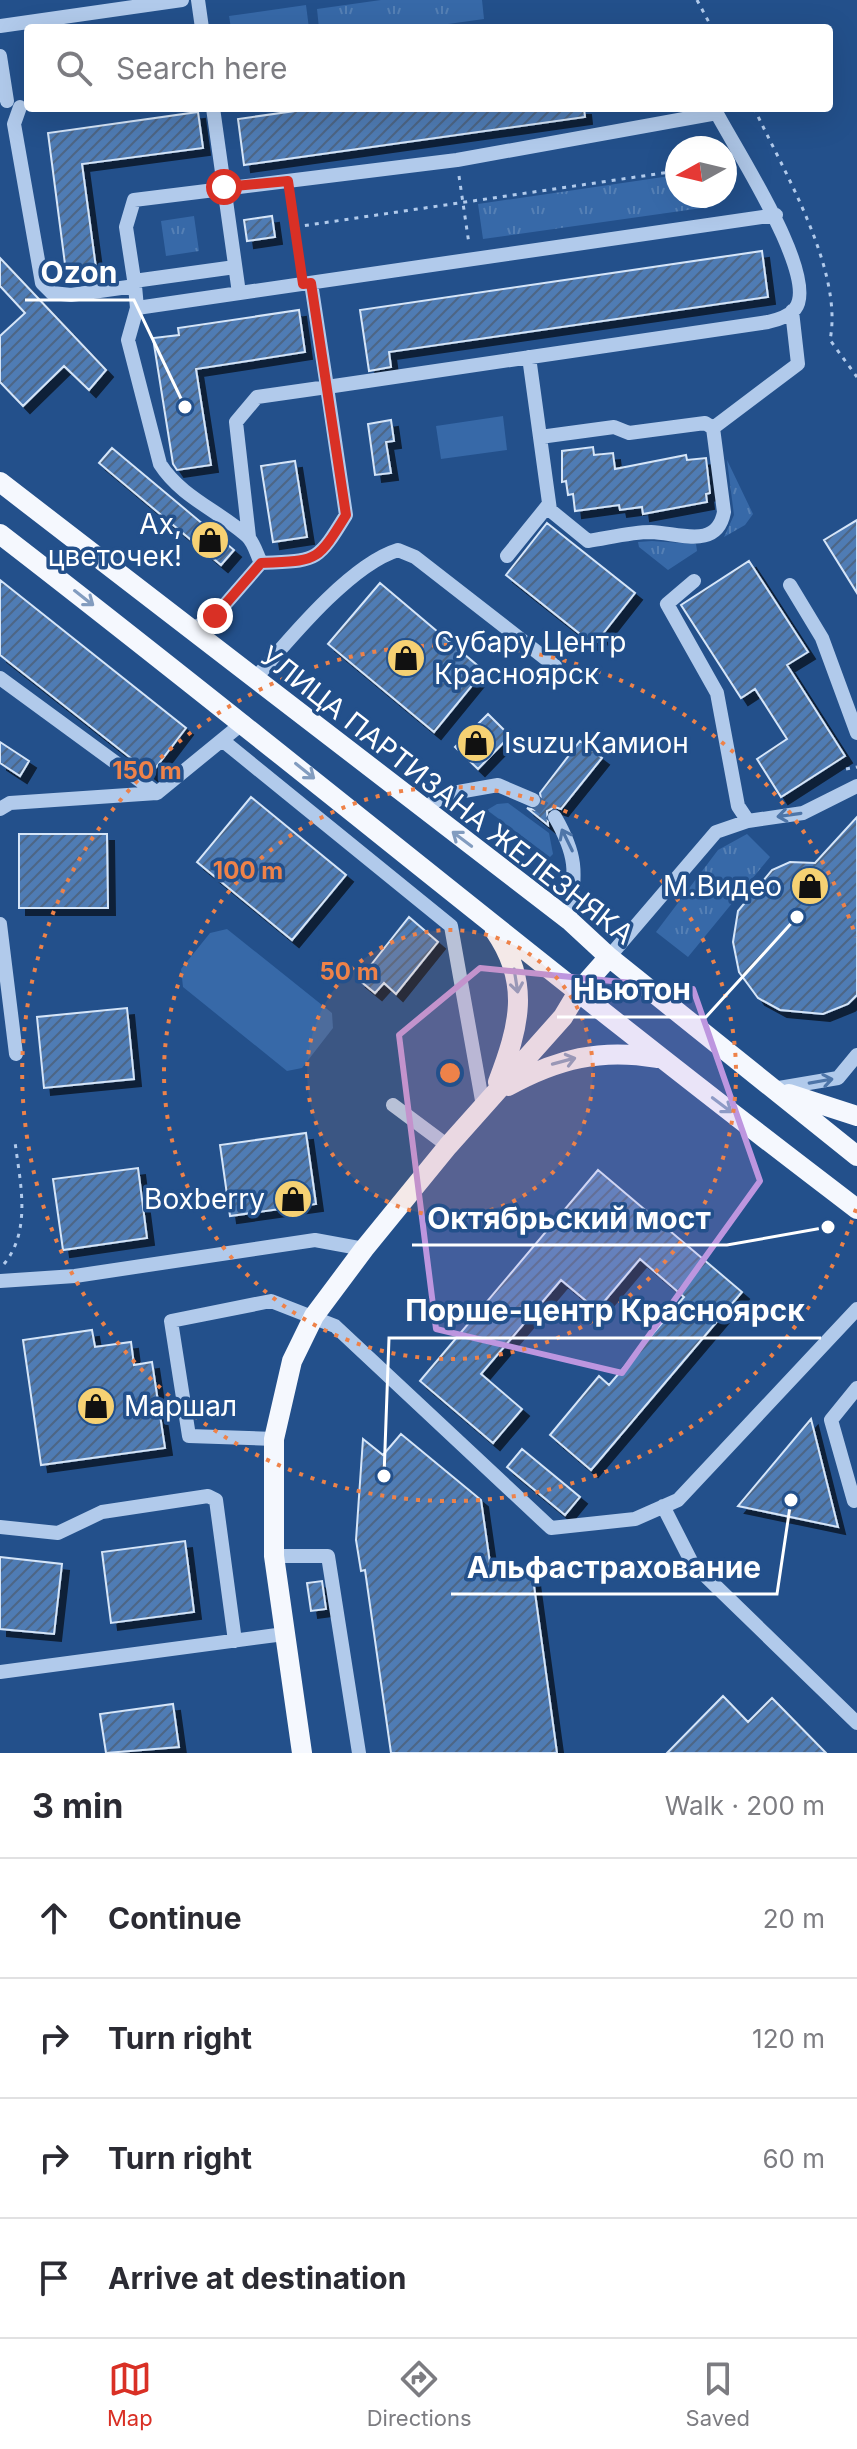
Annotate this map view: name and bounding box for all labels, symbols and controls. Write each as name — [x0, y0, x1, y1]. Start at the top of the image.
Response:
search box — [24, 24, 833, 112]
icon: search — [52, 46, 96, 90]
text: Search here — [116, 50, 288, 86]
north arrow — [665, 136, 737, 208]
route start — [206, 169, 242, 205]
callout: Ozon — [25, 246, 134, 300]
text: Ozon — [41, 254, 117, 290]
place label: Ах, цветочек! — [48, 507, 182, 573]
shop icon: Ах, цветочек! — [189, 519, 231, 561]
one-way arrow — [73, 590, 94, 607]
route end — [197, 598, 233, 634]
place label: Субару Центр Красноярск — [434, 625, 626, 691]
shop icon: Субару Центр Красноярск — [385, 637, 427, 679]
street label: УЛИЦА ПАРТИЗАНА ЖЕЛЕЗНЯКА — [253, 639, 641, 951]
shop icon: Isuzu Камион — [455, 722, 497, 764]
place label: Isuzu Камион — [504, 726, 689, 760]
text: 150 m — [112, 756, 182, 785]
one-way arrow — [294, 762, 314, 780]
one-way arrow — [777, 808, 802, 823]
one-way arrow — [559, 829, 574, 853]
one-way arrow — [452, 831, 473, 848]
text: 100 m — [213, 856, 283, 885]
shop icon: М.Видео — [789, 865, 831, 907]
place label: М.Видео — [663, 869, 782, 903]
text: 50 m — [319, 957, 379, 986]
callout: Ньютон — [557, 963, 706, 1017]
one-way arrow — [509, 968, 524, 993]
text: Ньютон — [573, 971, 691, 1007]
one-way arrow — [551, 1052, 577, 1067]
centre of rings — [436, 1059, 464, 1087]
one-way arrow — [808, 1073, 833, 1088]
one-way arrow — [710, 1097, 732, 1114]
shop icon: Boxberry — [272, 1178, 314, 1220]
place label: Boxberry — [144, 1182, 265, 1216]
callout: Октябрьский мост — [412, 1191, 727, 1245]
text: Октябрьский мост — [427, 1200, 711, 1236]
callout: Порше-центр Красноярск — [389, 1284, 821, 1338]
text: Порше-центр Красноярск — [405, 1292, 805, 1328]
shop icon: Маршал — [75, 1385, 117, 1427]
place label: Маршал — [124, 1389, 237, 1423]
callout: Альфастрахование — [451, 1540, 777, 1594]
text: Альфастрахование — [467, 1549, 761, 1585]
text: 3 min — [32, 1785, 123, 1826]
text: Walk · 200 m — [665, 1790, 825, 1821]
icon: ahead — [32, 1896, 76, 1940]
text: Continue — [108, 1900, 242, 1936]
text: 20 m — [763, 1903, 825, 1934]
icon: right — [32, 2016, 76, 2060]
text: Turn right — [108, 2020, 252, 2056]
text: 120 m — [752, 2023, 825, 2054]
icon: right — [32, 2136, 76, 2180]
text: Turn right — [108, 2140, 252, 2176]
text: 60 m — [762, 2143, 825, 2174]
icon: arrive — [32, 2256, 76, 2300]
text: Arrive at destination — [108, 2260, 406, 2296]
tab: Map — [107, 2357, 153, 2431]
tab: Directions — [367, 2357, 472, 2431]
tab: Saved — [686, 2357, 750, 2431]

